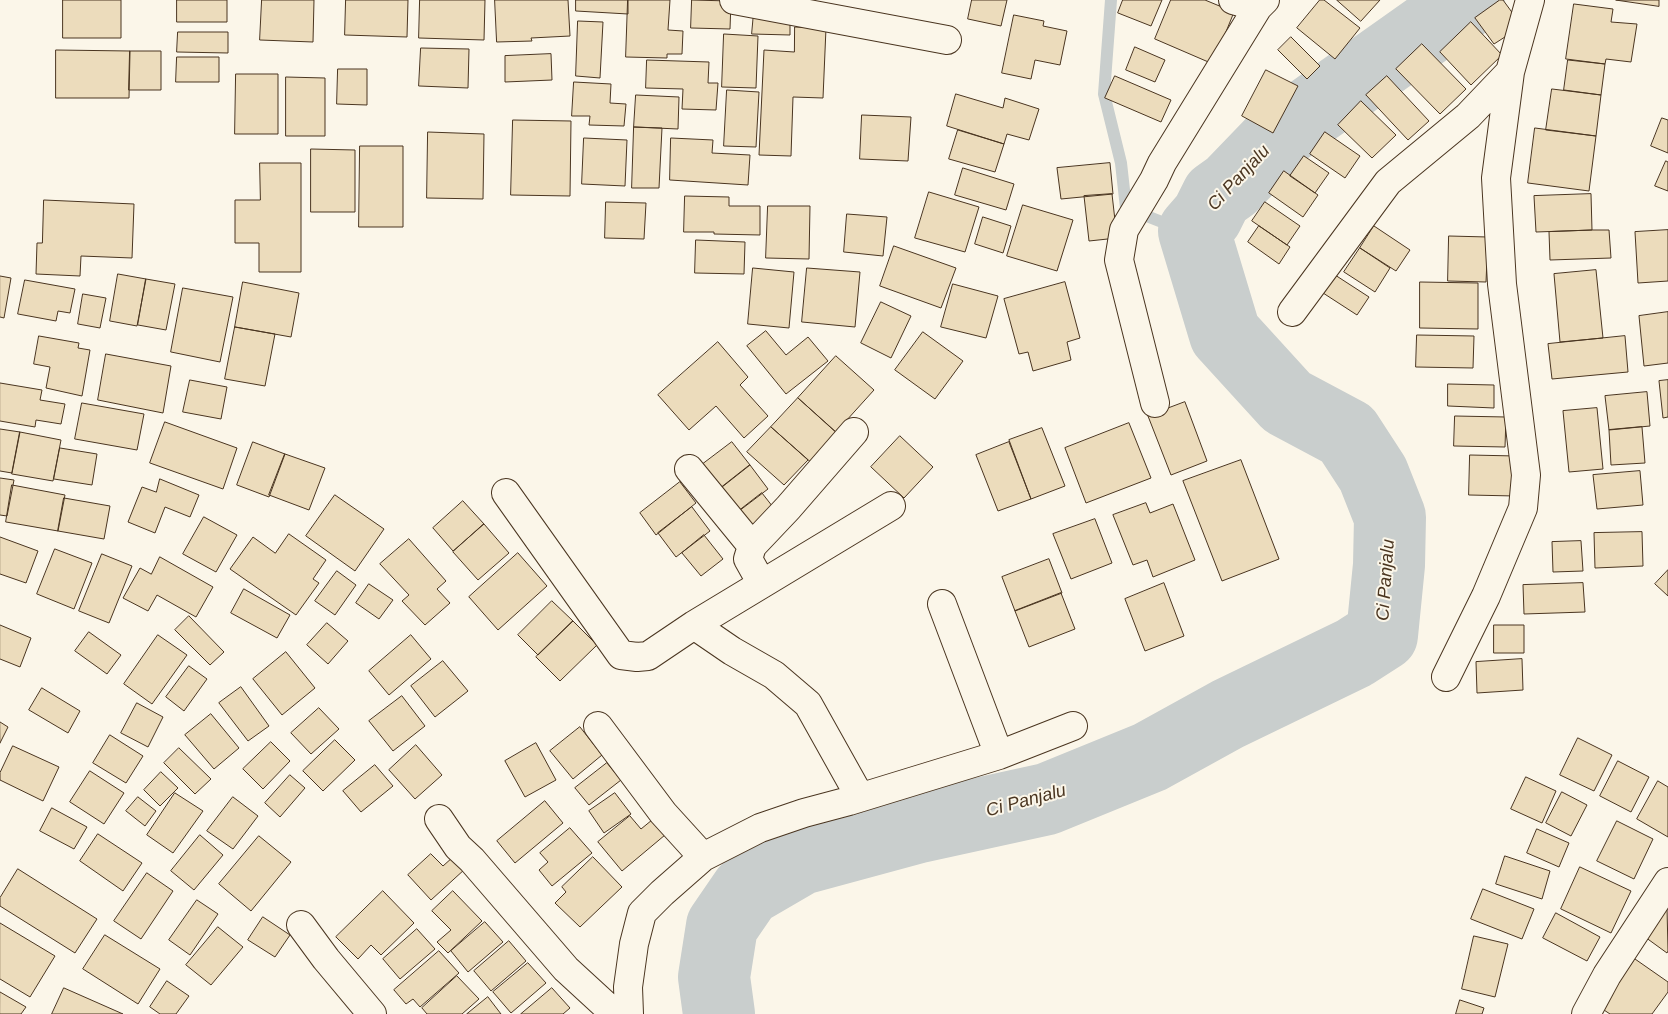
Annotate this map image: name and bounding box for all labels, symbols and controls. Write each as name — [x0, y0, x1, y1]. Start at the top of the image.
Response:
water label: Ci Panjalu — [1203, 141, 1275, 215]
water label: Ci Panjalu — [1372, 538, 1400, 622]
water label: Ci Panjalu — [984, 780, 1068, 822]

